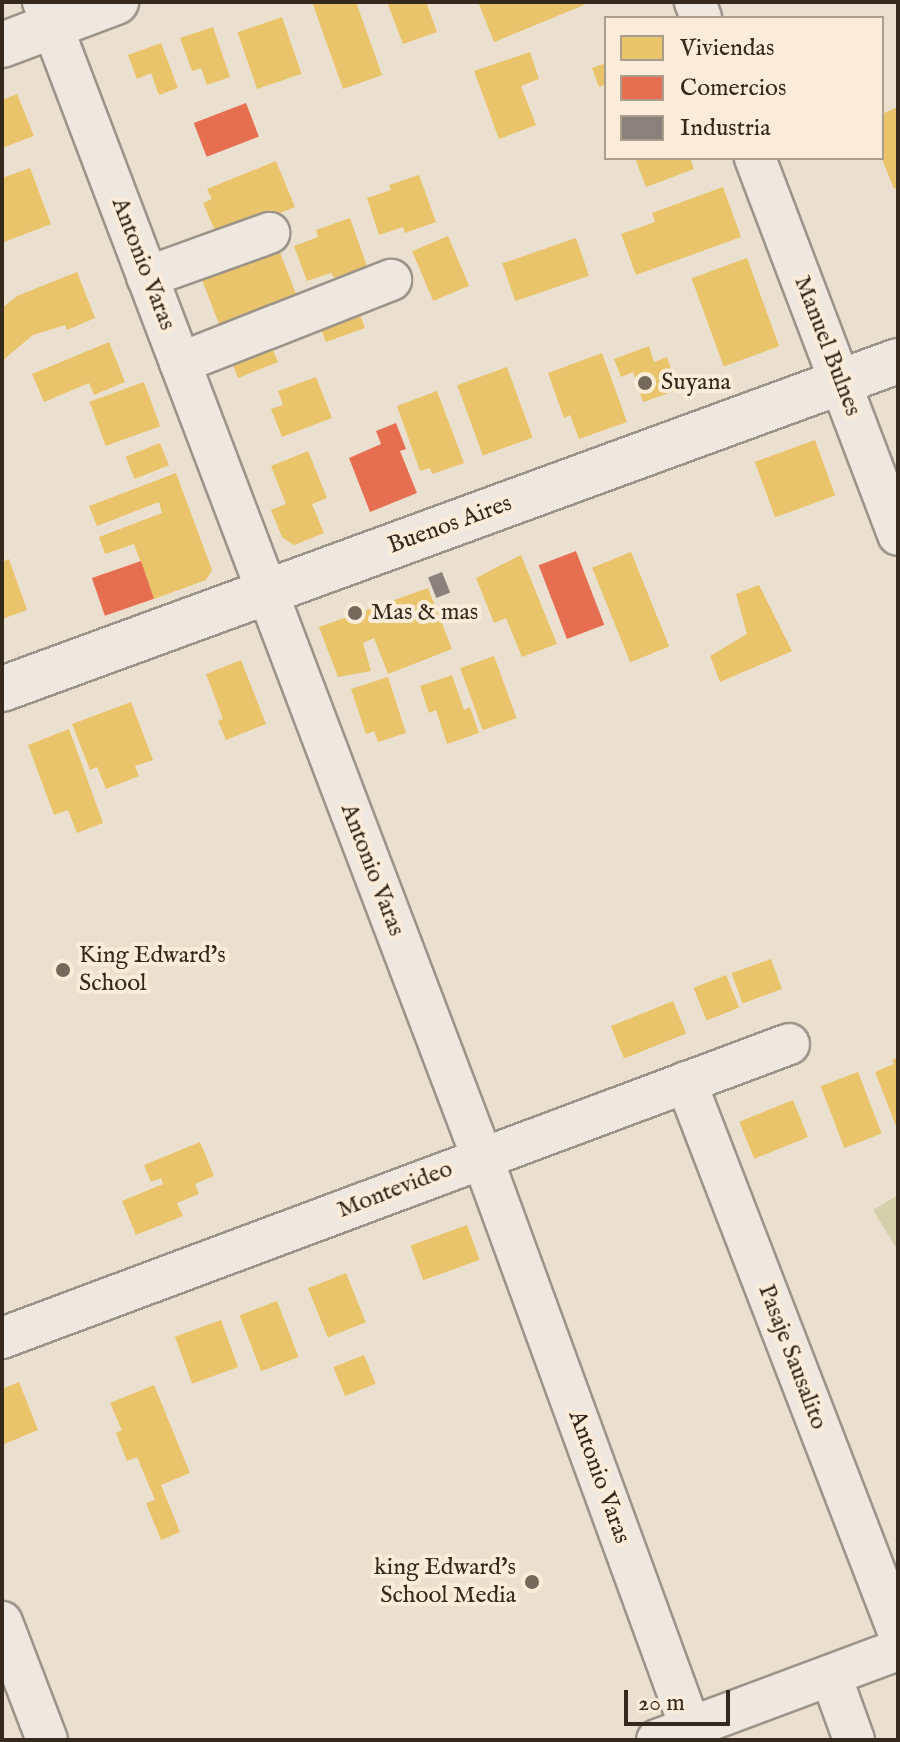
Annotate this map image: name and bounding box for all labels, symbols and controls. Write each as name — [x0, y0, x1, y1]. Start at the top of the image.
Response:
legend — [604, 16, 884, 160]
text: Viviendas — [680, 33, 774, 64]
text: Comercios — [680, 73, 786, 104]
text: Industria — [680, 113, 771, 144]
street label: Antonio Varas — [105, 194, 181, 334]
street label: Manuel Bulnes — [787, 272, 867, 420]
place label: Suyana — [661, 369, 731, 397]
marker: Suyana — [636, 374, 654, 392]
street label: Buenos Aires — [384, 489, 516, 561]
place label: Mas & mas — [371, 599, 478, 627]
marker: Mas & mas — [346, 604, 364, 622]
street label: Antonio Varas — [334, 800, 410, 940]
place label: King Edward's School — [79, 942, 226, 998]
marker: King Edward's School — [54, 961, 72, 979]
street label: Montevideo — [333, 1155, 457, 1225]
street label: Pasaje Sausalito — [751, 1281, 833, 1433]
street label: Antonio Varas — [562, 1407, 636, 1547]
place label: king Edward's School Media — [374, 1554, 516, 1610]
marker: king Edward's School Media — [523, 1573, 541, 1591]
scale bar — [628, 1674, 734, 1724]
text: 20 m — [638, 1688, 685, 1719]

